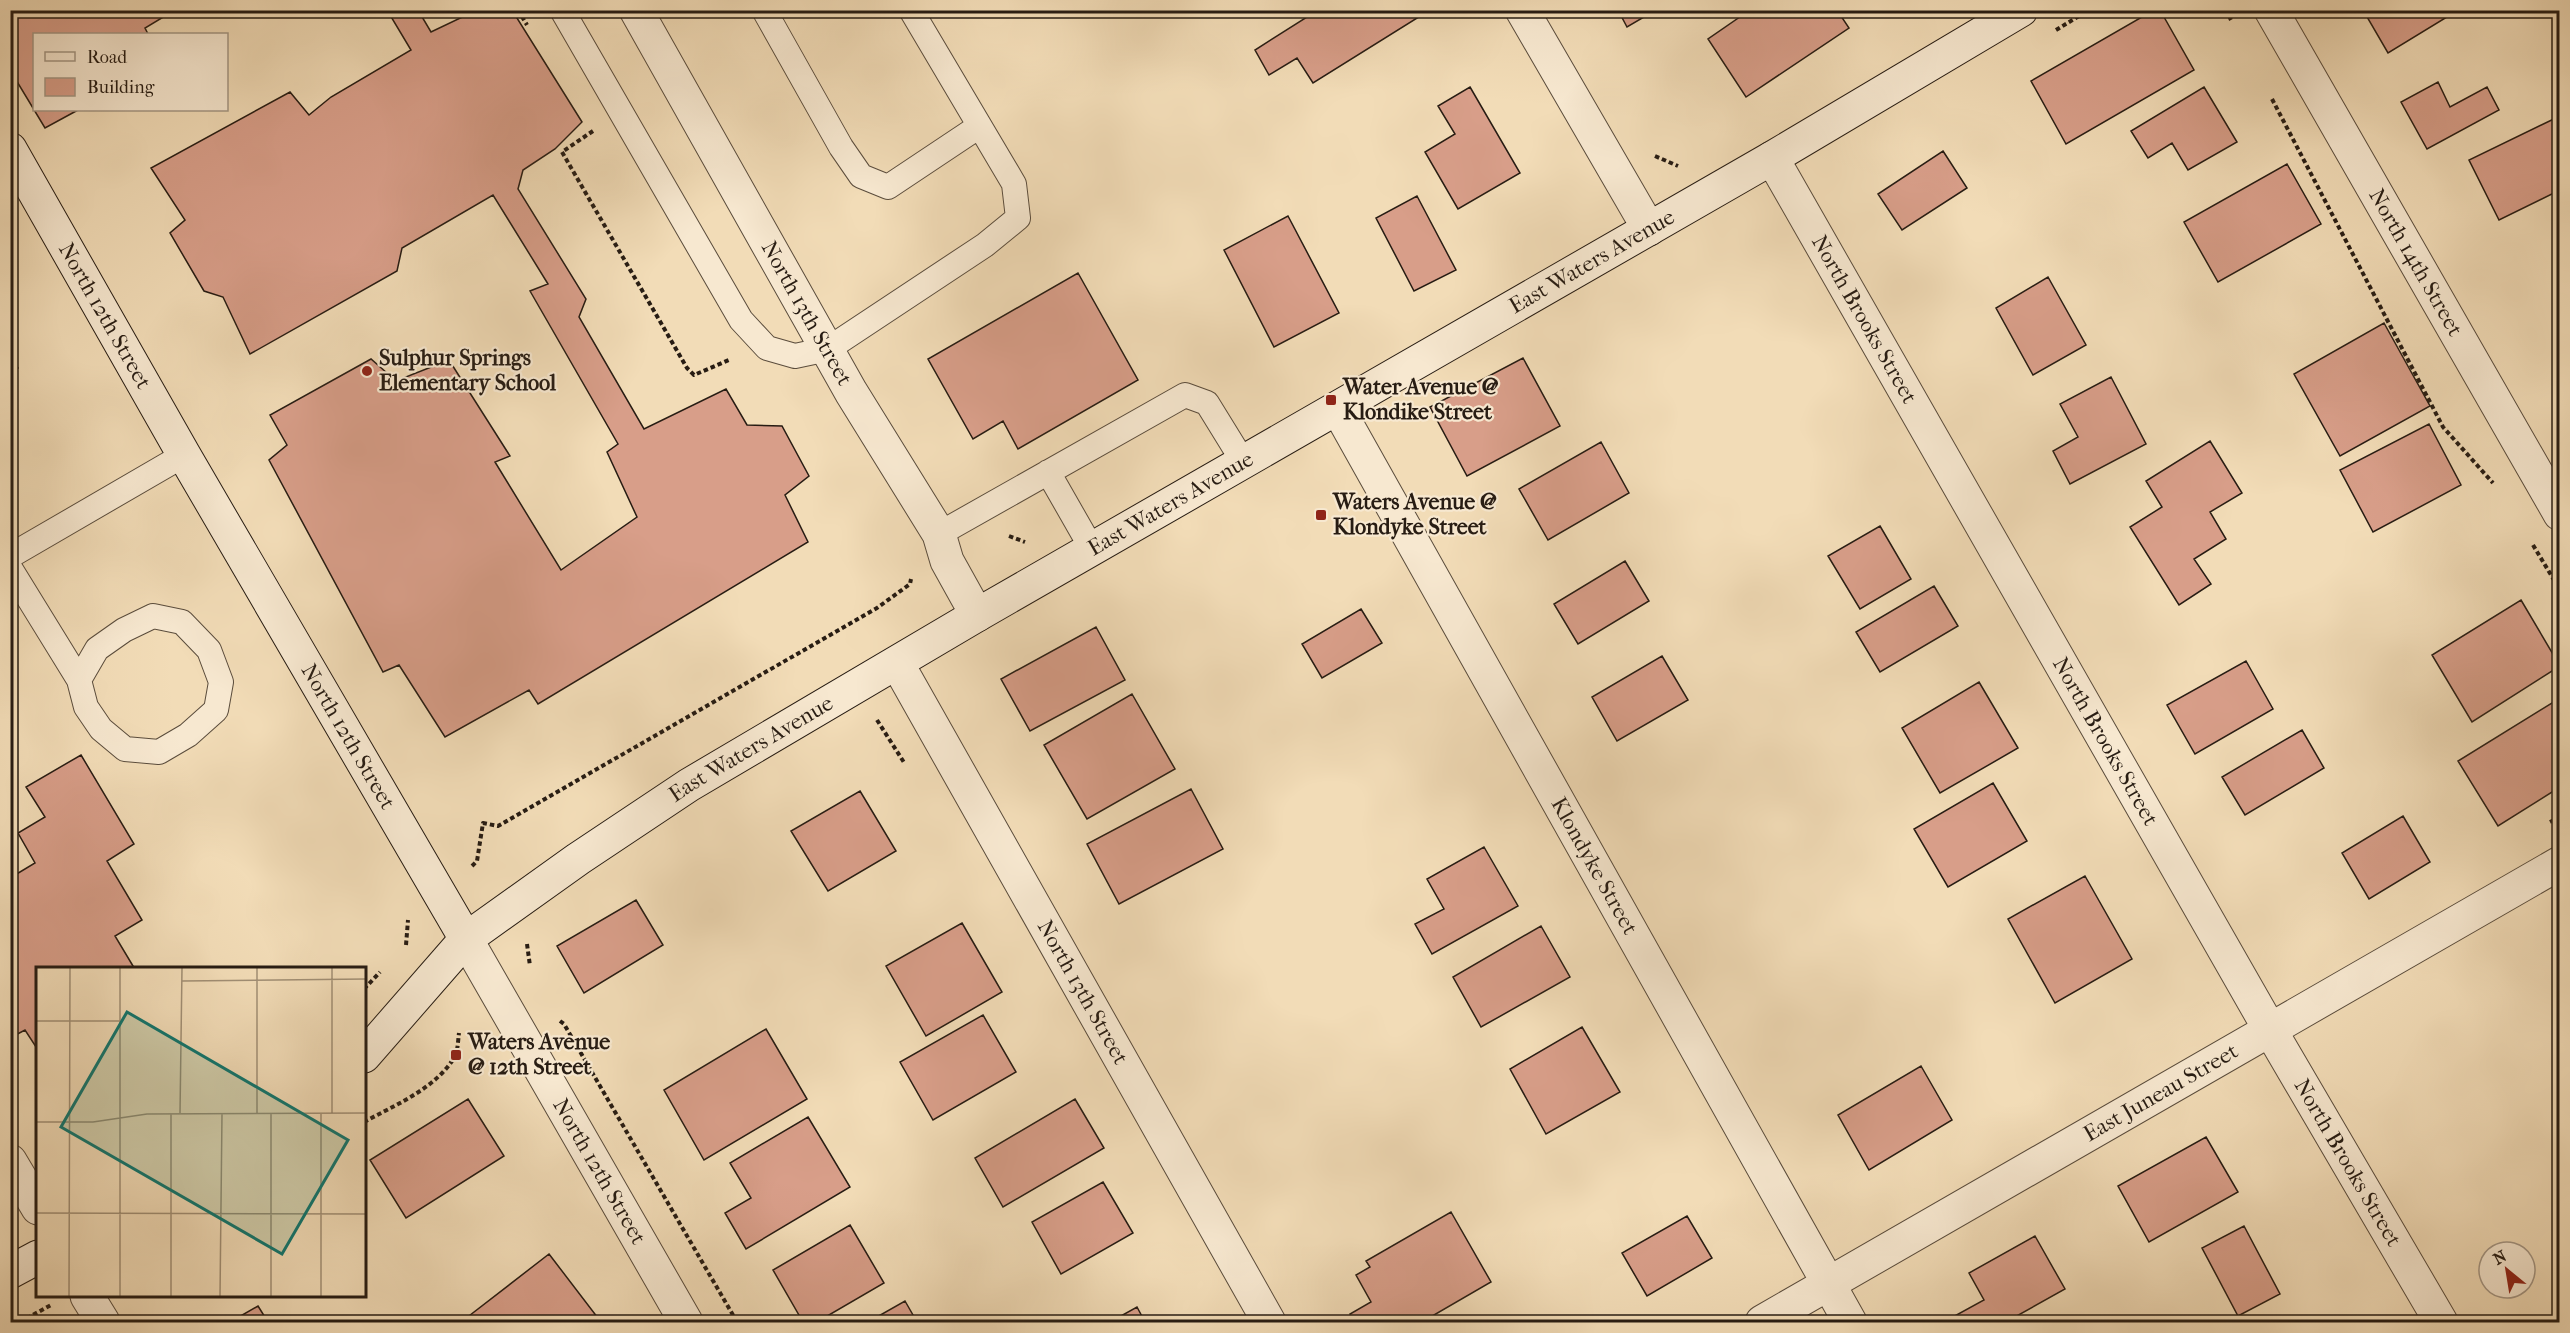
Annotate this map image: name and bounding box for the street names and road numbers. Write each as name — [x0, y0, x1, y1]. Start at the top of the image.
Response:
street label: North 14th Street — [2363, 184, 2468, 341]
street label: East Waters Avenue — [1505, 204, 1679, 319]
street label: North Brooks Street — [1806, 231, 1923, 408]
street label: North 13th Street — [756, 236, 858, 390]
street label: North 12th Street — [53, 238, 157, 394]
street label: East Waters Avenue — [1083, 446, 1258, 561]
street label: North Brooks Street — [2047, 653, 2164, 830]
street label: North 12th Street — [296, 659, 401, 814]
street label: East Waters Avenue — [664, 690, 838, 808]
street label: Klondyke Street — [1545, 793, 1643, 939]
street label: North 13th Street — [1032, 915, 1134, 1069]
street label: East Juneau Street — [2079, 1038, 2243, 1147]
street label: North Brooks Street — [2289, 1074, 2407, 1251]
street label: North 12th Street — [547, 1094, 652, 1249]

